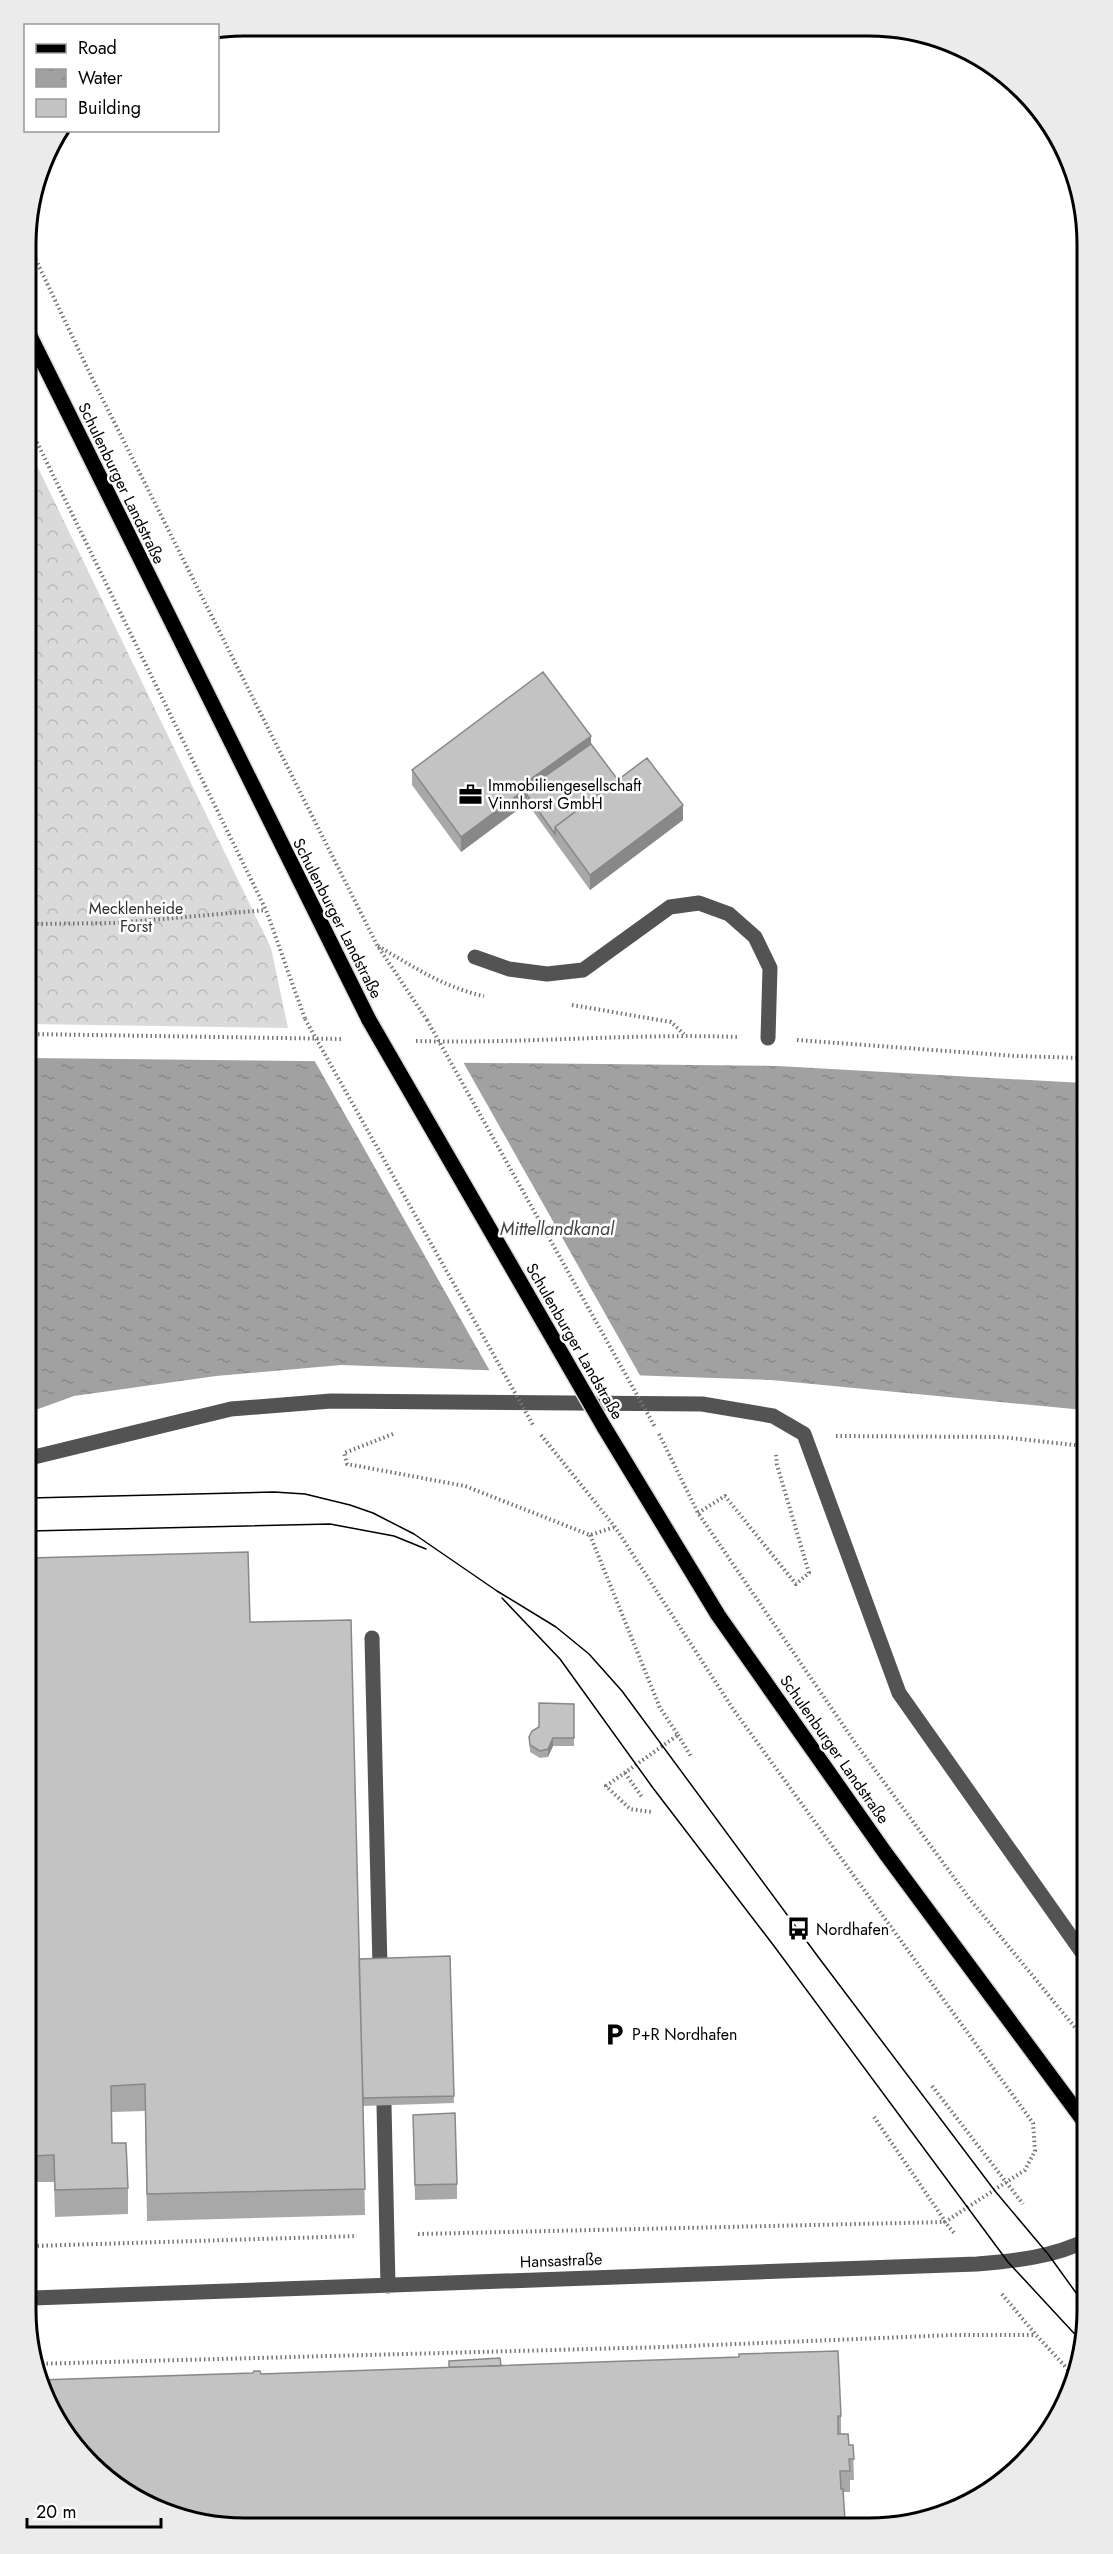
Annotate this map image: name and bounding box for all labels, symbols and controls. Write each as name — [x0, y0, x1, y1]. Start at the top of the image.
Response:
legend — [24, 24, 219, 132]
text: Road — [78, 35, 117, 61]
text: Water — [78, 65, 123, 91]
text: Building — [78, 95, 141, 121]
street label: Schulenburger Landstraße — [72, 399, 171, 568]
place label: Immobiliengesellschaft Vinnhorst GmbH — [488, 774, 642, 815]
office icon: Immobiliengesellschaft Vinnhorst GmbH — [457, 781, 483, 807]
street label: Schulenburger Landstraße — [287, 834, 388, 1002]
park label: Mecklenheide Forst — [89, 897, 183, 938]
water label: Mittellandkanal — [500, 1216, 615, 1242]
street label: Schulenburger Landstraße — [520, 1259, 629, 1424]
street label: Schulenburger Landstraße — [774, 1670, 895, 1828]
bus stop icon: Nordhafen — [785, 1916, 811, 1942]
place label: Nordhafen — [816, 1918, 889, 1941]
parking icon: P+R Nordhafen — [601, 2021, 627, 2047]
place label: P+R Nordhafen — [632, 2023, 737, 2046]
street label: Hansastraße — [519, 2248, 603, 2273]
scale bar — [27, 2491, 160, 2529]
text: 20 m — [36, 2499, 76, 2525]

